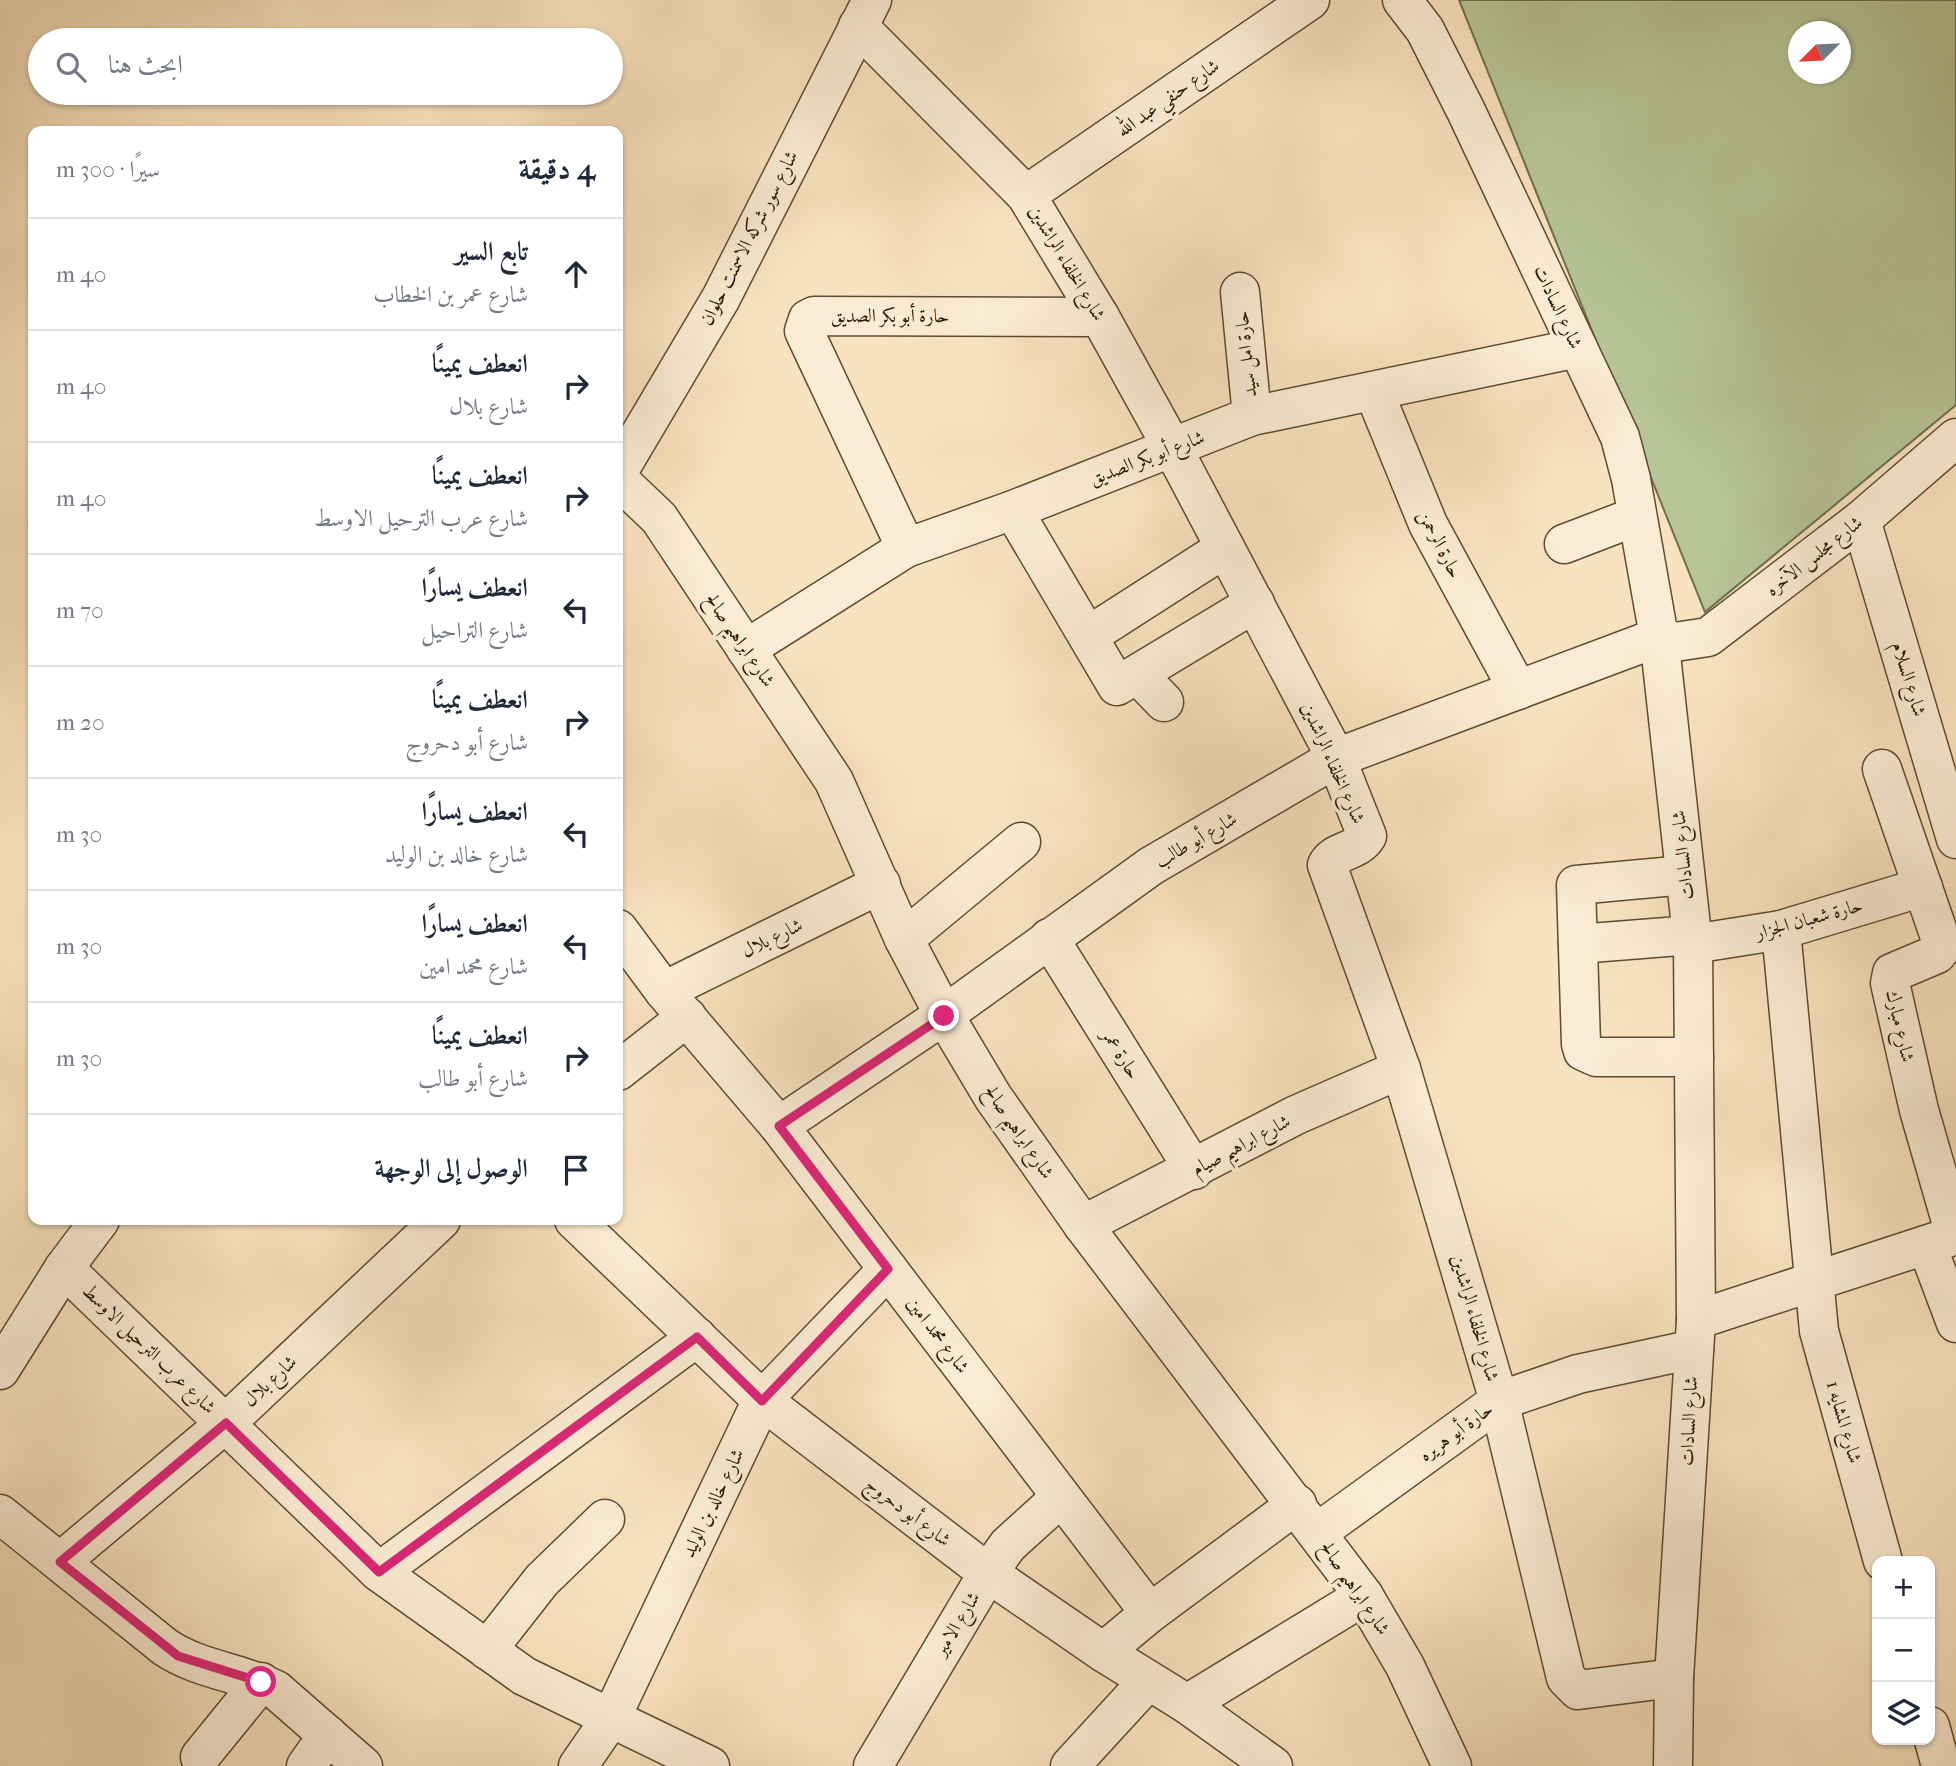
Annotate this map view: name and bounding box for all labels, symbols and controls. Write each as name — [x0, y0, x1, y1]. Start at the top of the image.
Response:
north arrow — [1788, 21, 1851, 84]
search box — [28, 28, 623, 105]
icon: search — [52, 48, 90, 86]
text: ابحث هنا — [108, 49, 183, 80]
street label: شارع حنفي عبد الله — [1110, 51, 1228, 147]
street label: شارع سور شركه الاسمنت حلوان — [694, 146, 806, 331]
text: 4 دقيقة — [518, 152, 595, 187]
text: سيرًا · 300 m — [56, 156, 160, 183]
street label: شارع الخلفاء الراشدين — [1020, 201, 1110, 327]
text: تابع السير — [455, 236, 528, 267]
icon: ahead — [557, 255, 595, 293]
text: 40 m — [56, 261, 106, 288]
street label: شارع السادات — [1525, 262, 1587, 354]
text: شارع عمر بن الخطاب — [373, 281, 528, 308]
street label: حارة أبو بكر الصديق — [831, 303, 949, 328]
street label: حارة امل سيد — [1231, 310, 1263, 398]
text: انعطف يمينًا — [432, 348, 528, 379]
icon: right — [557, 367, 595, 405]
text: 40 m — [56, 373, 106, 400]
text: شارع بلال — [449, 393, 528, 420]
street label: شارع أبو بكر الصديق — [1086, 424, 1209, 494]
text: انعطف يمينًا — [432, 460, 528, 491]
icon: right — [557, 479, 595, 517]
text: 40 m — [56, 485, 106, 512]
text: شارع عرب الترحيل الاوسط — [314, 505, 528, 532]
street label: حارة الرحمن — [1412, 506, 1467, 583]
street label: شارع مجلس الآخره — [1761, 511, 1869, 604]
text: انعطف يسارًا — [421, 572, 528, 603]
street label: شارع ابراهيم صالح — [694, 589, 779, 696]
icon: left — [557, 591, 595, 629]
text: 70 m — [56, 597, 104, 624]
text: شارع التراحيل — [421, 617, 528, 644]
street label: شارع السلام — [1882, 639, 1931, 721]
text: انعطف يمينًا — [432, 684, 528, 715]
street label: شارع الخلفاء الراشدين — [1293, 699, 1370, 829]
icon: right — [557, 703, 595, 741]
text: 20 m — [56, 709, 105, 736]
text: شارع أبو دحروج — [406, 729, 528, 756]
text: انعطف يسارًا — [421, 796, 528, 827]
street label: شارع أبو طالب — [1150, 806, 1243, 876]
street label: شارع السادات — [1667, 809, 1703, 901]
icon: left — [557, 815, 595, 853]
text: 30 m — [56, 821, 102, 848]
text: شارع خالد بن الوليد — [385, 841, 528, 868]
street label: حارة شعبان الجزار — [1751, 894, 1865, 945]
text: انعطف يسارًا — [421, 908, 528, 939]
street label: شارع بلال — [738, 914, 808, 966]
icon: left — [557, 927, 595, 965]
text: 30 m — [56, 933, 102, 960]
text: شارع محمد امين — [419, 953, 528, 980]
street label: شارع مبارك — [1877, 988, 1919, 1065]
route end — [928, 1000, 959, 1031]
text: انعطف يمينًا — [432, 1020, 528, 1051]
street label: حارة عمر — [1095, 1023, 1145, 1083]
icon: right — [557, 1039, 595, 1077]
text: 30 m — [56, 1045, 102, 1072]
text: شارع أبو طالب — [418, 1065, 528, 1092]
street label: شارع ابراهيم صالح — [973, 1081, 1058, 1188]
street label: شارع ابراهيم صيام — [1188, 1110, 1298, 1187]
icon: arrive — [557, 1151, 595, 1189]
text: الوصول إلى الوجهة — [374, 1153, 528, 1184]
street label: شارع الخلفاء الراشدين — [1443, 1252, 1504, 1385]
street label: شارع عرب الترحيل الاوسط — [75, 1280, 220, 1421]
street label: شارع محمد امين — [899, 1292, 974, 1380]
street label: شارع بلال — [239, 1351, 304, 1414]
street label: شارع السادات — [1676, 1376, 1706, 1467]
street label: شارع المشايه 1 — [1818, 1378, 1866, 1467]
street label: حارة أبو هريره — [1414, 1396, 1498, 1467]
street label: شارع خالد بن الوليد — [677, 1445, 752, 1563]
street label: شارع أبو دحروج — [857, 1471, 956, 1556]
street label: شارع ابراهيم صالح — [1309, 1537, 1394, 1644]
map controls — [1872, 1556, 1935, 1745]
button: + — [1872, 1556, 1935, 1619]
street label: شارع الامير — [928, 1588, 988, 1664]
button: − — [1872, 1619, 1935, 1682]
route start — [245, 1666, 276, 1697]
button: layers — [1872, 1682, 1935, 1745]

